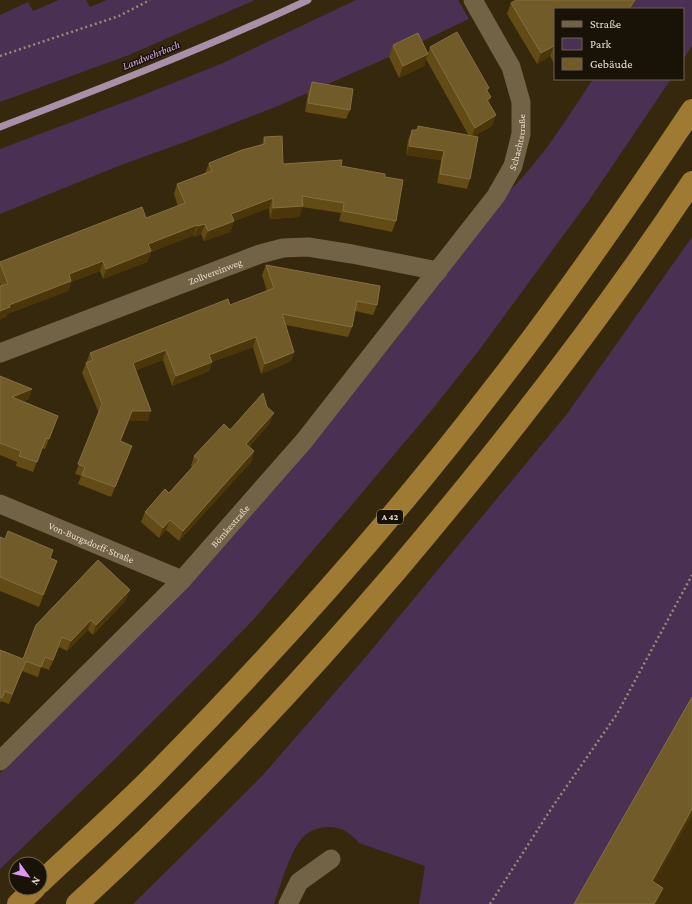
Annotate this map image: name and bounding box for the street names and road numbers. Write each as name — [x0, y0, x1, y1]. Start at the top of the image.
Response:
street label: Schachtstraße — [506, 113, 527, 172]
street label: Zollvereinweg — [187, 256, 244, 286]
street label: Bömkestraße — [208, 502, 252, 549]
road number: A 42 — [377, 510, 403, 524]
street label: Von-Burgsdorff-Straße — [47, 519, 136, 565]

